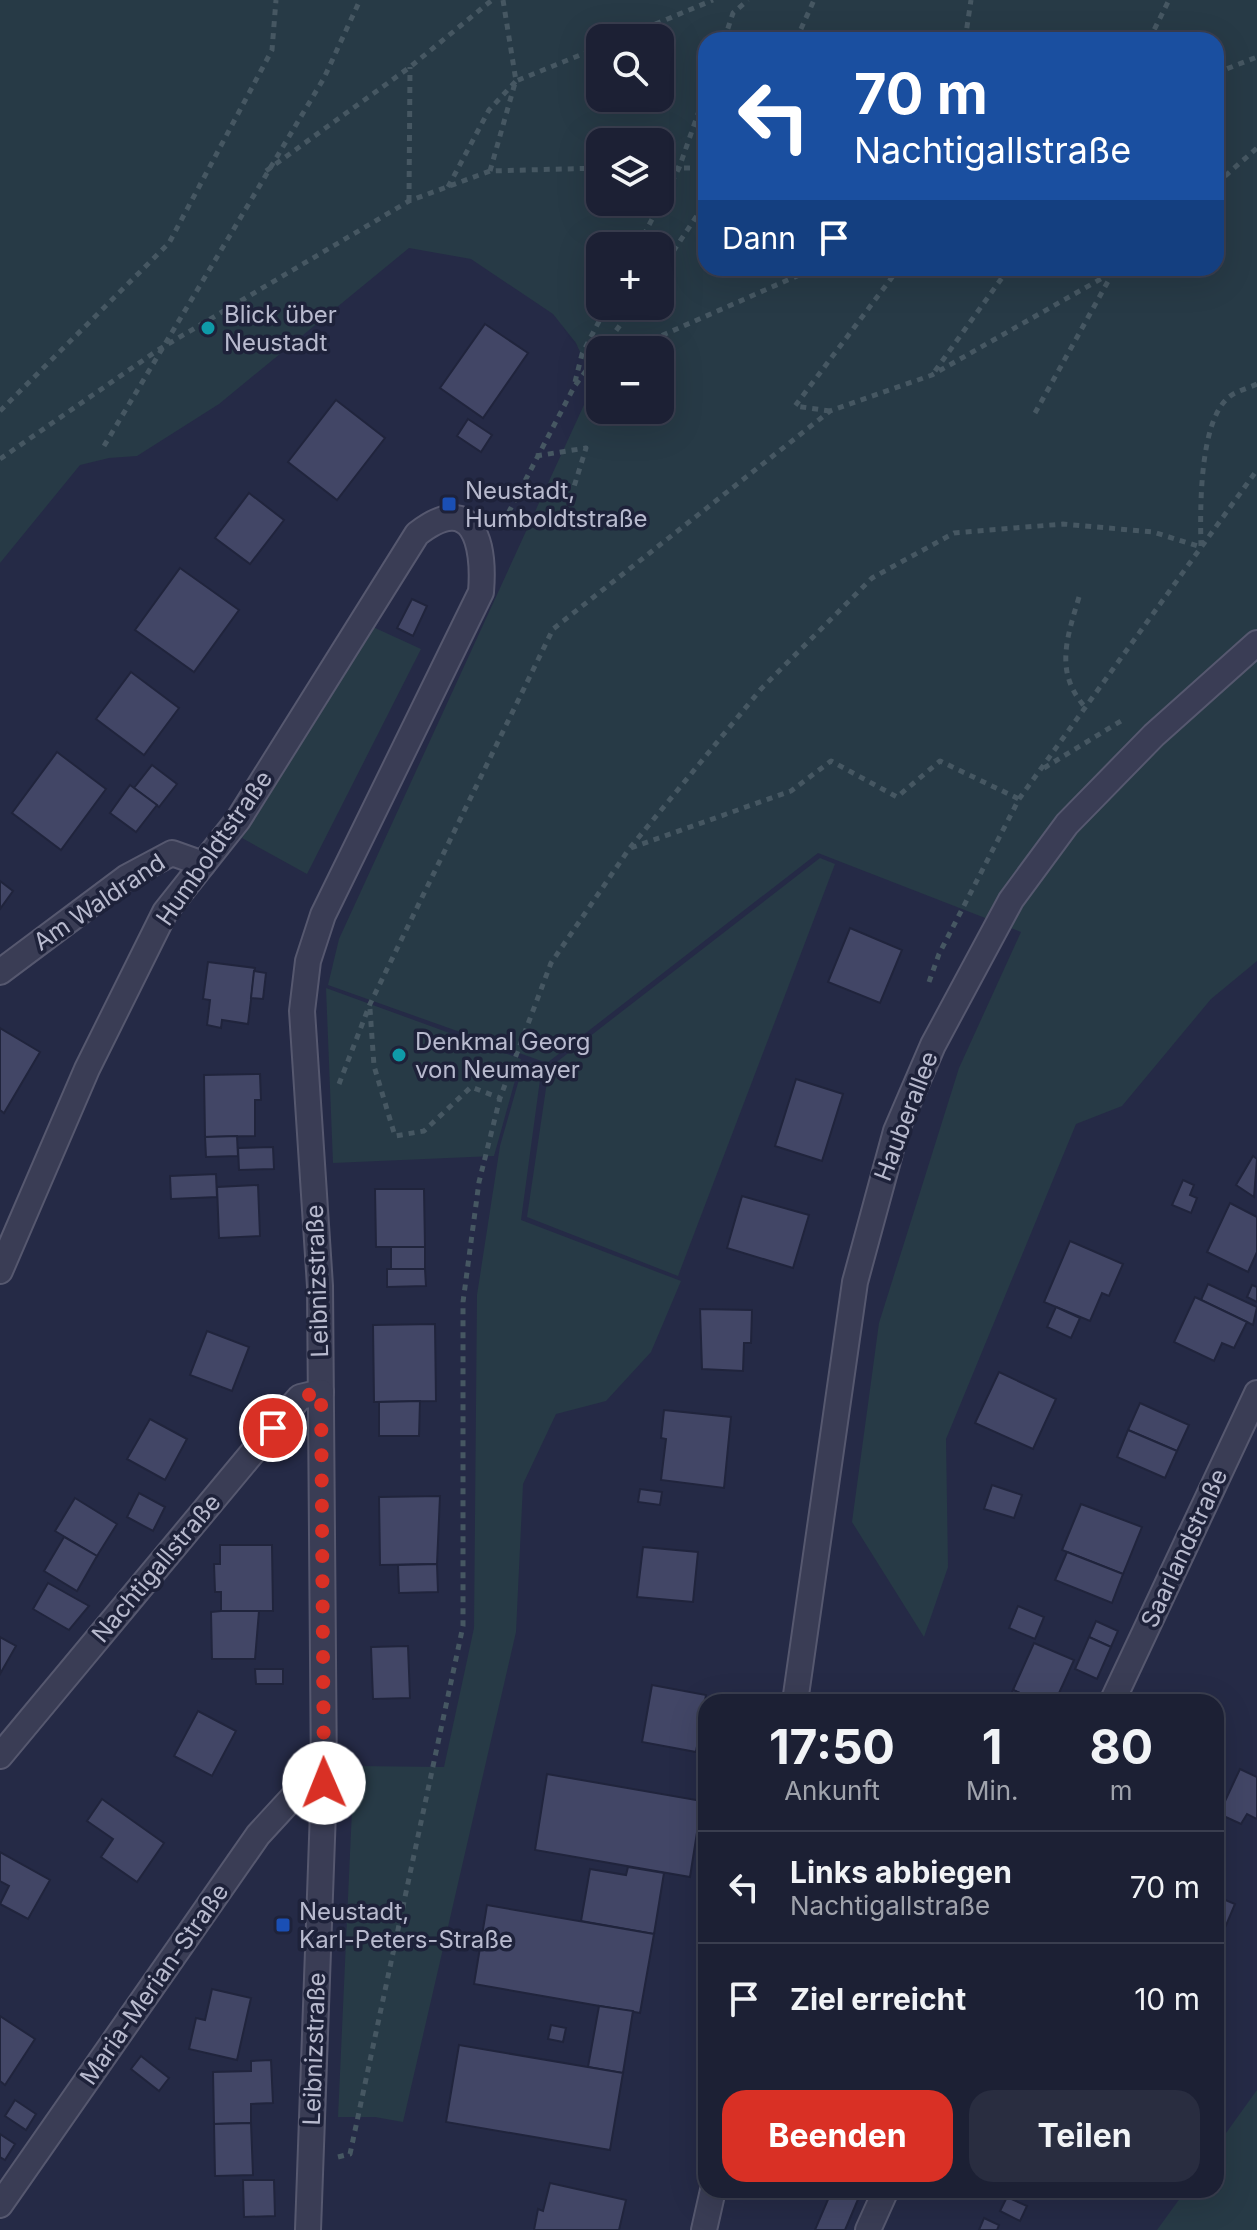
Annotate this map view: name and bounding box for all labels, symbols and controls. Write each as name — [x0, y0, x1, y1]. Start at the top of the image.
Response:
map controls — [586, 24, 674, 424]
button: search — [586, 24, 674, 112]
text: 70 m — [854, 60, 988, 128]
icon: left — [722, 64, 826, 168]
button: layers — [586, 128, 674, 216]
text: Nachtigallstraße — [854, 128, 1131, 172]
icon: arrive — [812, 216, 856, 260]
text: Dann — [722, 220, 796, 256]
button: + — [586, 232, 674, 320]
place label: Blick über Neustadt — [224, 300, 337, 357]
marker: Blick über Neustadt — [199, 319, 217, 337]
button: − — [586, 336, 674, 424]
place label: Neustadt, Humboldtstraße — [465, 476, 647, 533]
marker: Neustadt, Humboldtstraße — [440, 495, 458, 513]
street label: Humboldtstraße — [150, 765, 278, 931]
street label: Am Waldrand — [28, 847, 170, 957]
place label: Denkmal Georg von Neumayer — [415, 1027, 590, 1084]
marker: Denkmal Georg von Neumayer — [390, 1046, 408, 1064]
street label: Hauberallee — [868, 1047, 944, 1185]
street label: Leibnizstraße — [300, 1204, 334, 1358]
pin — [239, 1394, 307, 1462]
icon: arrive — [251, 1406, 295, 1450]
street label: Saarlandstraße — [1135, 1464, 1233, 1632]
street label: Nachtigallstraße — [86, 1488, 226, 1648]
text: 17:50 — [769, 1717, 895, 1776]
text: 1 — [982, 1717, 1003, 1776]
text: 80 — [1089, 1717, 1153, 1776]
position arrow — [282, 1741, 366, 1825]
text: Ankunft — [784, 1775, 880, 1806]
text: Min. — [966, 1775, 1019, 1806]
text: m — [1110, 1775, 1133, 1806]
text: Links abbiegen — [790, 1854, 1012, 1890]
icon: left — [722, 1865, 766, 1909]
text: 70 m — [1130, 1869, 1200, 1905]
street label: Maria-Merian-Straße — [74, 1878, 234, 2090]
text: Nachtigallstraße — [790, 1890, 990, 1921]
place label: Neustadt, Karl-Peters-Straße — [299, 1897, 513, 1954]
marker: Neustadt, Karl-Peters-Straße — [274, 1916, 292, 1934]
street label: Leibnizstraße — [297, 1972, 331, 2126]
icon: arrive — [722, 1977, 766, 2021]
text: Ziel erreicht — [790, 1981, 966, 2017]
text: 10 m — [1134, 1981, 1200, 2017]
button: Beenden — [722, 2090, 953, 2182]
button: Teilen — [969, 2090, 1200, 2182]

